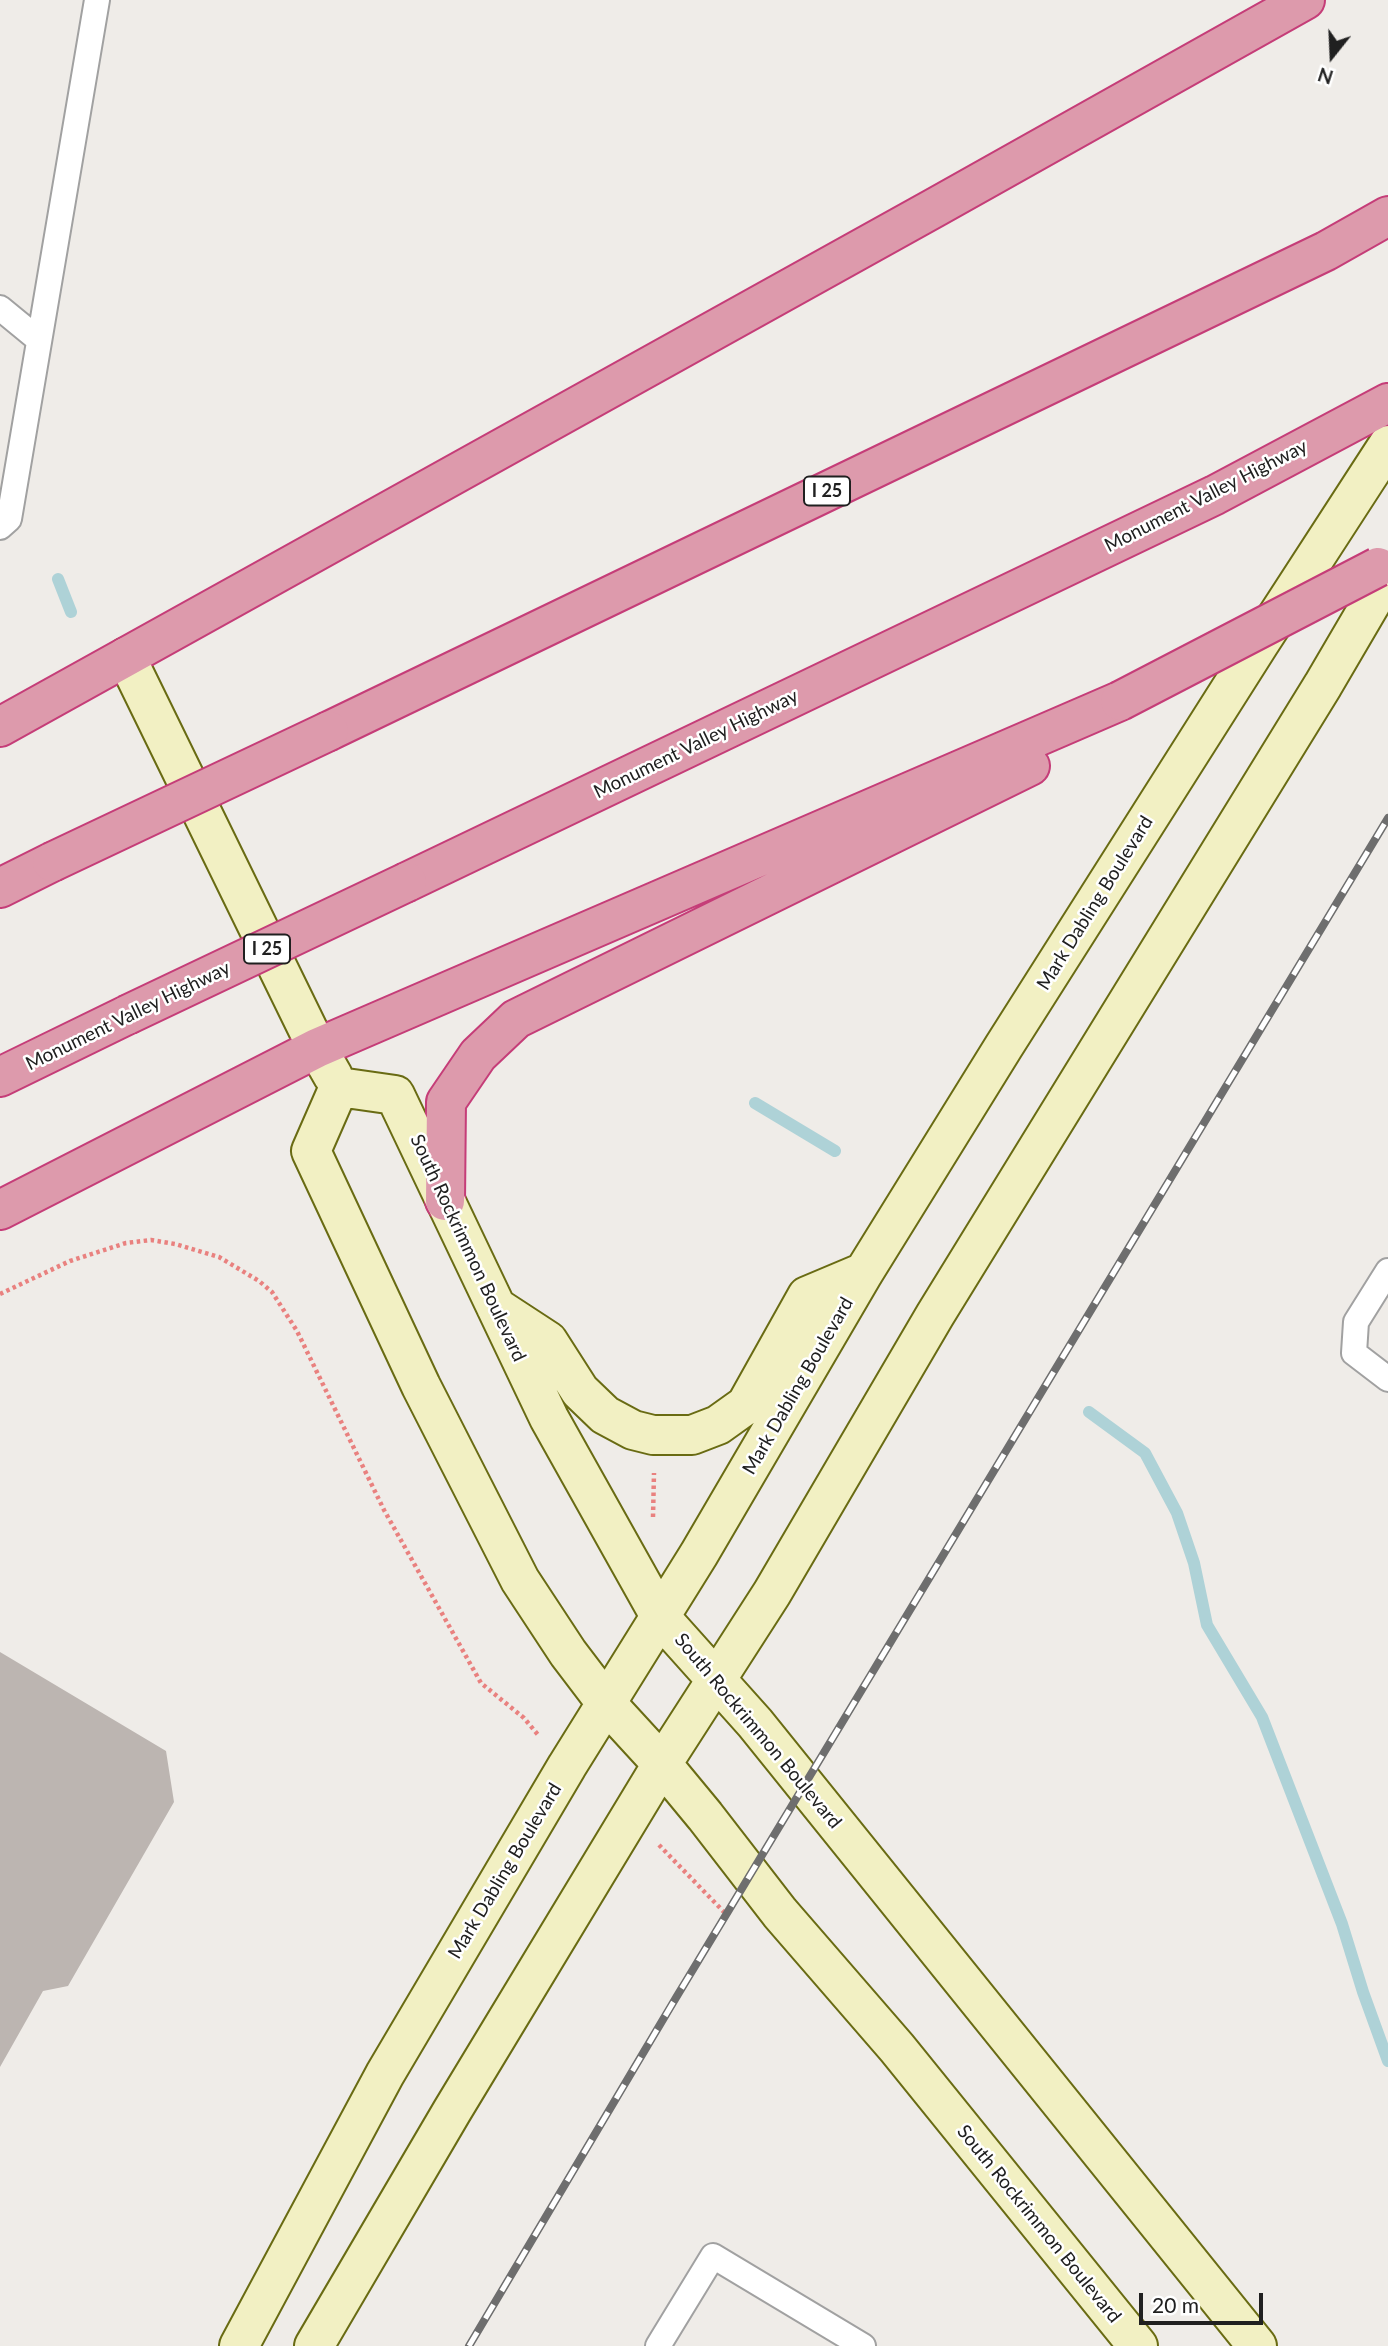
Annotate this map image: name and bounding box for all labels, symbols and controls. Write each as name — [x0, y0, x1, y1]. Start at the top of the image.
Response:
north arrow — [1297, 21, 1367, 91]
text: N — [1315, 63, 1336, 90]
street label: Monument Valley Highway — [1101, 435, 1311, 557]
road number: I 25 — [804, 476, 850, 505]
street label: Monument Valley Highway — [590, 685, 802, 803]
street label: Mark Dabling Boulevard — [1032, 812, 1158, 994]
road number: I 25 — [244, 934, 290, 964]
street label: Monument Valley Highway — [22, 957, 234, 1075]
street label: South Rockrimmon Boulevard — [405, 1131, 531, 1365]
street label: Mark Dabling Boulevard — [738, 1293, 858, 1479]
street label: South Rockrimmon Boulevard — [670, 1629, 846, 1833]
street label: Mark Dabling Boulevard — [443, 1779, 567, 1963]
street label: South Rockrimmon Boulevard — [952, 2121, 1126, 2327]
scale bar — [1143, 2280, 1267, 2324]
text: 20 m — [1152, 2292, 1199, 2317]

